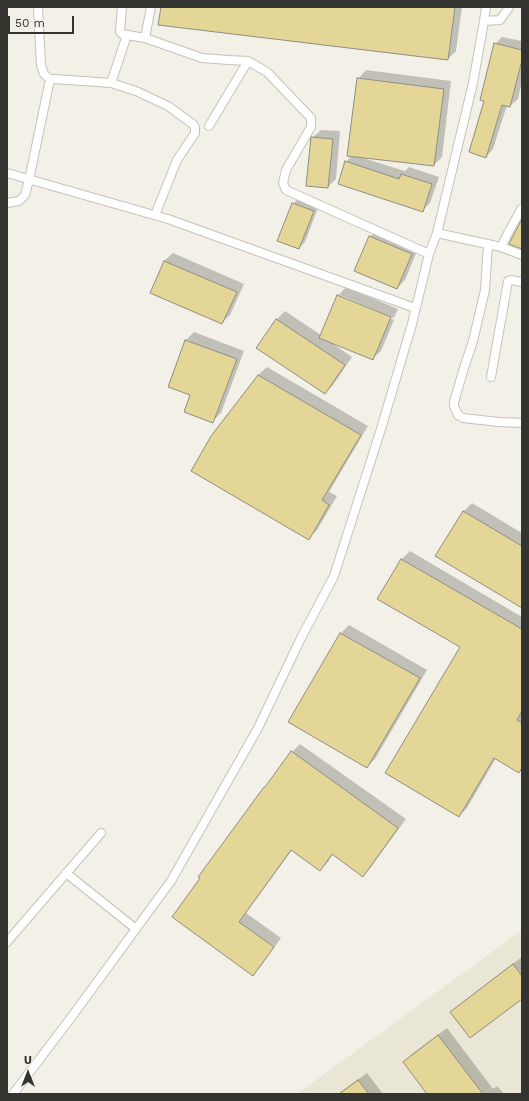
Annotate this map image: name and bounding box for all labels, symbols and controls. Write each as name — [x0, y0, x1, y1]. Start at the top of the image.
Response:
scale bar — [10, 8, 76, 34]
text: 50 m — [15, 16, 45, 30]
north arrow — [8, 1053, 48, 1093]
text: U — [24, 1054, 32, 1067]

